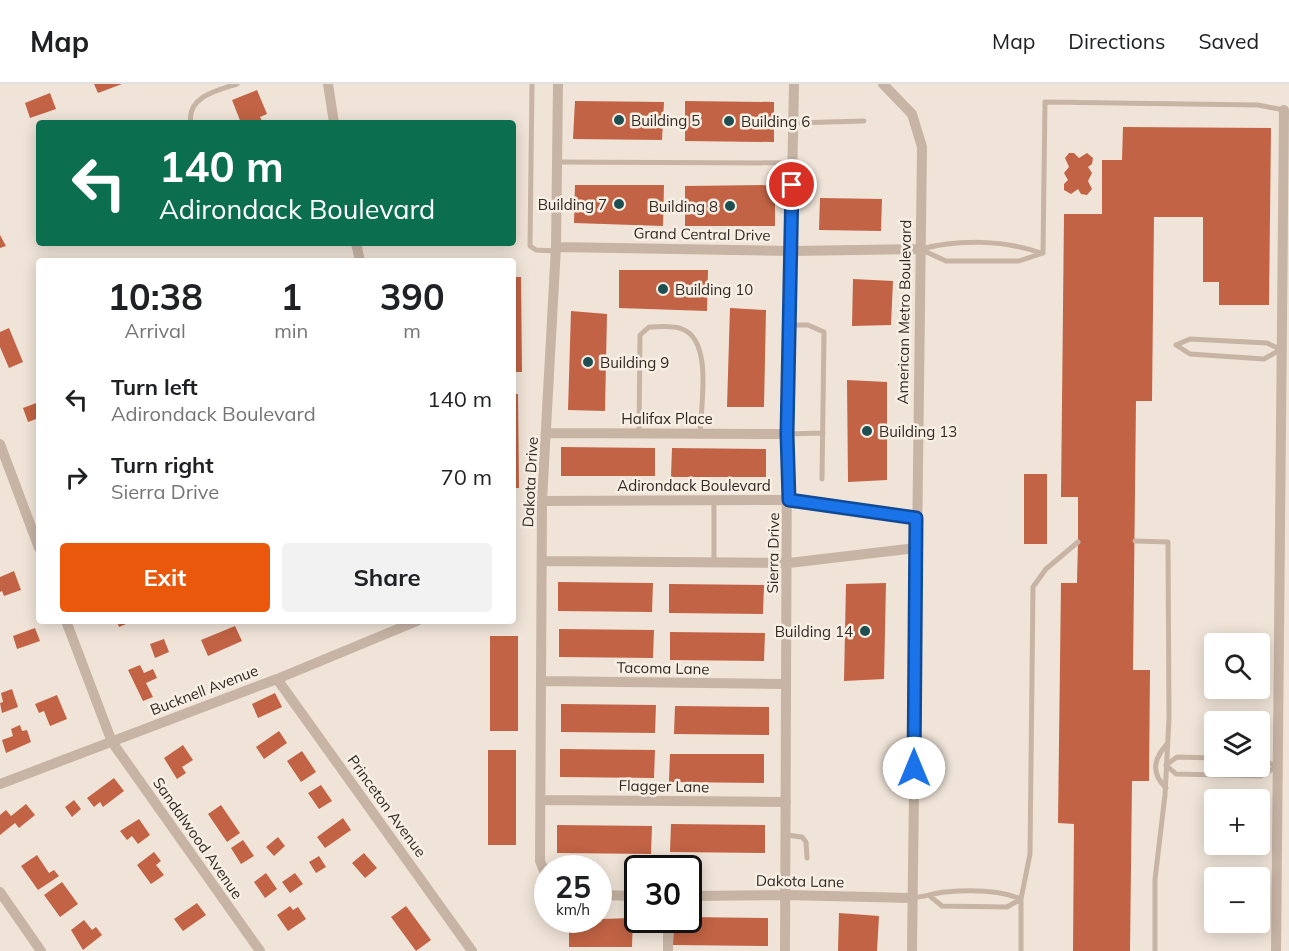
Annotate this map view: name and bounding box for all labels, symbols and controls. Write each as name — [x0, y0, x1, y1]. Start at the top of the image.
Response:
text: Map — [30, 24, 89, 59]
text: Map — [992, 28, 1035, 54]
text: Directions — [1068, 28, 1165, 54]
text: Saved — [1198, 28, 1259, 54]
place label: Building 5 — [631, 111, 700, 130]
place label: Building 6 — [741, 112, 810, 131]
marker: Building 5 — [612, 113, 626, 127]
marker: Building 6 — [722, 114, 736, 128]
text: 140 m — [159, 140, 284, 193]
icon: left — [60, 144, 138, 222]
pin — [766, 159, 817, 210]
icon: arrive — [775, 168, 808, 201]
text: Adirondack Boulevard — [159, 192, 435, 226]
place label: Building 7 — [538, 195, 607, 214]
marker: Building 7 — [612, 197, 626, 211]
place label: Building 8 — [649, 197, 718, 216]
marker: Building 8 — [723, 199, 737, 213]
street label: American Metro Boulevard — [893, 219, 915, 405]
street label: Grand Central Drive — [633, 223, 771, 245]
text: 10:38 — [107, 274, 203, 319]
text: 1 — [280, 274, 302, 319]
text: 390 — [380, 274, 445, 319]
place label: Building 10 — [675, 280, 753, 299]
marker: Building 10 — [656, 282, 670, 296]
text: Arrival — [125, 318, 186, 343]
text: min — [274, 318, 308, 343]
text: m — [403, 318, 421, 343]
place label: Building 9 — [600, 353, 669, 372]
marker: Building 9 — [581, 355, 595, 369]
text: Turn left — [111, 373, 198, 401]
icon: left — [60, 383, 93, 416]
text: 140 m — [427, 385, 492, 413]
text: Adirondack Boulevard — [111, 401, 316, 426]
street label: Halifax Place — [621, 409, 713, 428]
place label: Building 13 — [879, 422, 957, 441]
marker: Building 13 — [860, 424, 874, 438]
street label: Dakota Drive — [518, 436, 542, 528]
text: Turn right — [111, 451, 214, 479]
icon: right — [60, 461, 93, 494]
text: 70 m — [441, 463, 492, 491]
street label: Adirondack Boulevard — [617, 476, 771, 495]
text: Sierra Drive — [111, 479, 219, 504]
street label: Sierra Drive — [763, 512, 783, 594]
button: Exit — [60, 543, 270, 612]
button: Share — [282, 543, 492, 612]
place label: Building 14 — [775, 622, 853, 641]
marker: Building 14 — [858, 624, 872, 638]
map controls — [1204, 633, 1270, 933]
button: search — [1204, 633, 1270, 699]
street label: Tacoma Lane — [616, 658, 710, 678]
street label: Bucknell Avenue — [147, 661, 261, 719]
button: layers — [1204, 711, 1270, 777]
position arrow — [882, 736, 946, 800]
street label: Princeton Avenue — [344, 751, 430, 861]
street label: Sandalwood Avenue — [149, 774, 247, 902]
street label: Flagger Lane — [618, 776, 710, 796]
button: + — [1204, 789, 1270, 855]
speed limit sign: 30 — [624, 855, 702, 933]
button: − — [1204, 867, 1270, 933]
text: 25 — [555, 868, 591, 906]
street label: Dakota Lane — [756, 871, 844, 891]
text: km/h — [556, 900, 590, 919]

